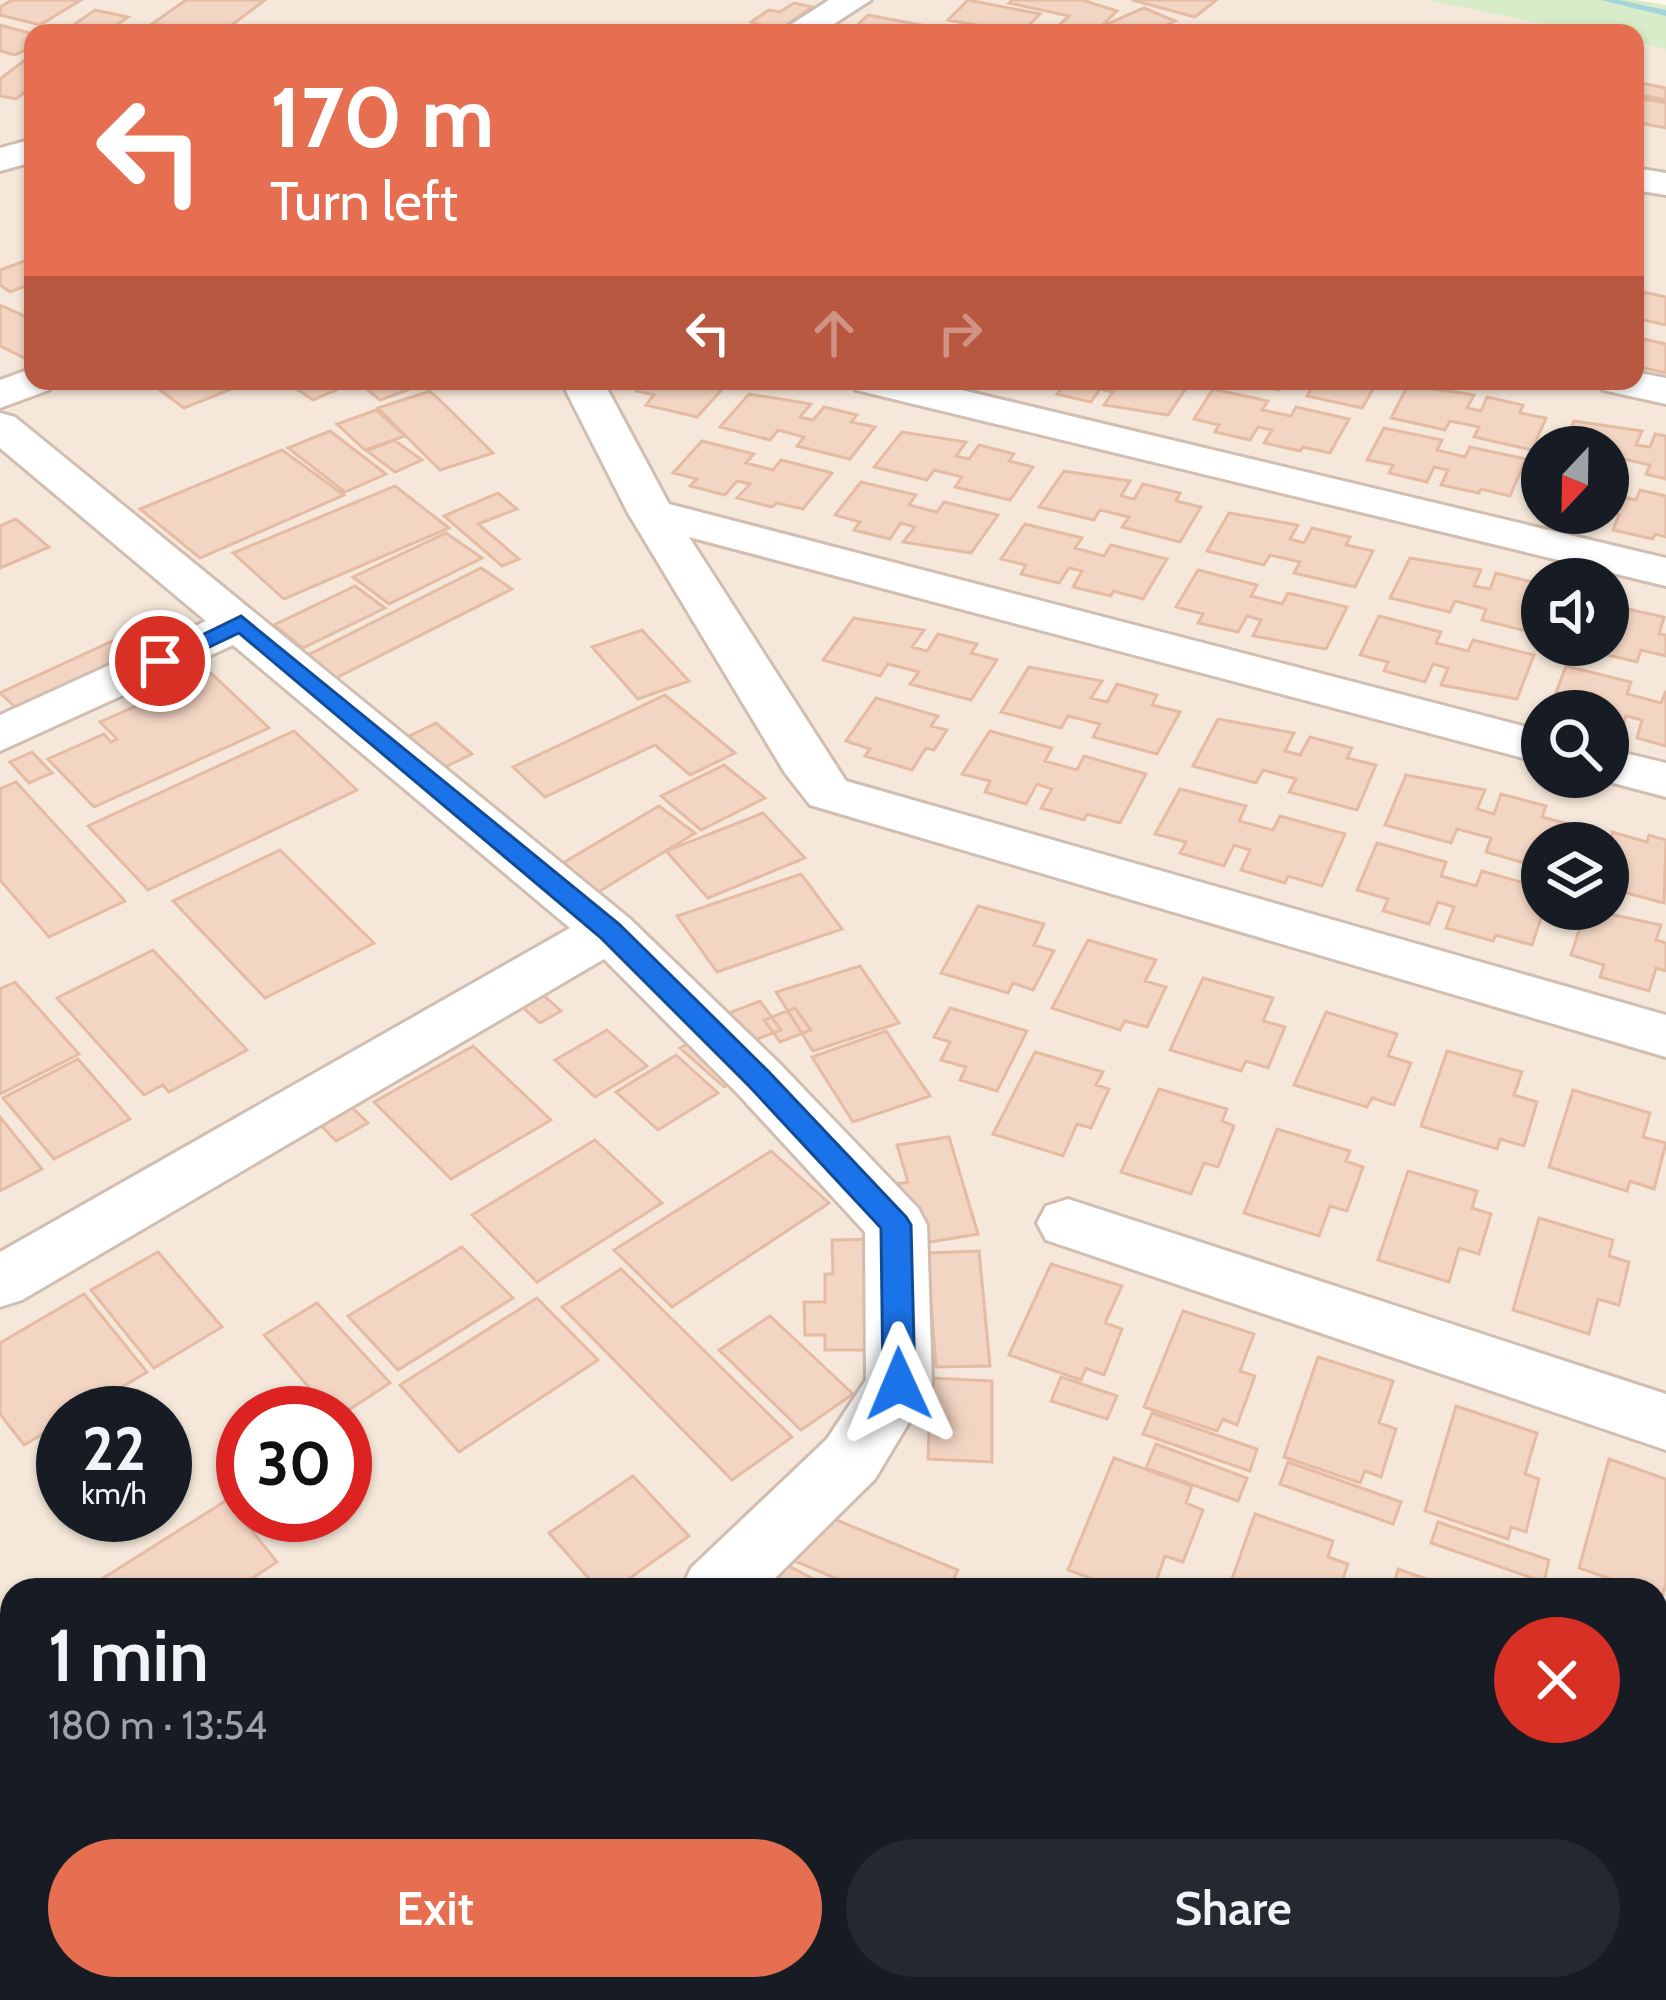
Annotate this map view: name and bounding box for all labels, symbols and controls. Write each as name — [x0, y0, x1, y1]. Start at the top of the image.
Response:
text: 170 m — [270, 66, 494, 168]
icon: left — [72, 72, 228, 228]
text: Turn left — [270, 168, 458, 234]
icon: left — [675, 300, 741, 366]
icon: ahead — [801, 300, 867, 366]
icon: right — [927, 300, 993, 366]
north arrow — [1521, 426, 1629, 534]
map controls — [1521, 426, 1629, 930]
button: sound — [1521, 558, 1629, 666]
pin — [109, 610, 211, 712]
icon: arrive — [127, 628, 193, 694]
button: search — [1521, 690, 1629, 798]
button: layers — [1521, 822, 1629, 930]
position arrow — [836, 1321, 962, 1447]
speed limit sign: 30 — [216, 1386, 372, 1542]
text: 22 — [82, 1412, 146, 1485]
text: km/h — [81, 1475, 147, 1512]
text: 1 min — [48, 1612, 209, 1699]
button: close — [1494, 1617, 1620, 1743]
text: 180 m · 13:54 — [48, 1701, 267, 1749]
button: Exit — [48, 1839, 822, 1977]
button: Share — [846, 1839, 1620, 1977]

